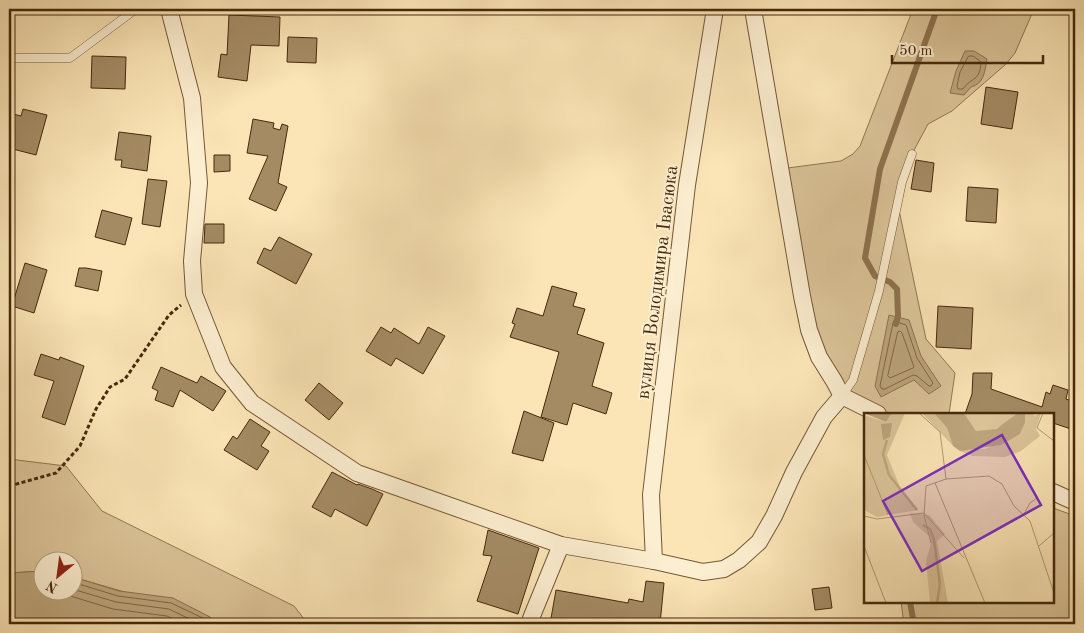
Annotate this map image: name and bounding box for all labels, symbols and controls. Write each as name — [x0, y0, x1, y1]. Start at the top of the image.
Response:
scale bar — [892, 32, 1043, 64]
text: 50 m — [899, 44, 933, 59]
street label: вулиця Володимира Івасюка — [635, 164, 682, 400]
inset map — [864, 413, 1054, 603]
north arrow — [32, 550, 82, 600]
text: N — [44, 578, 60, 595]

